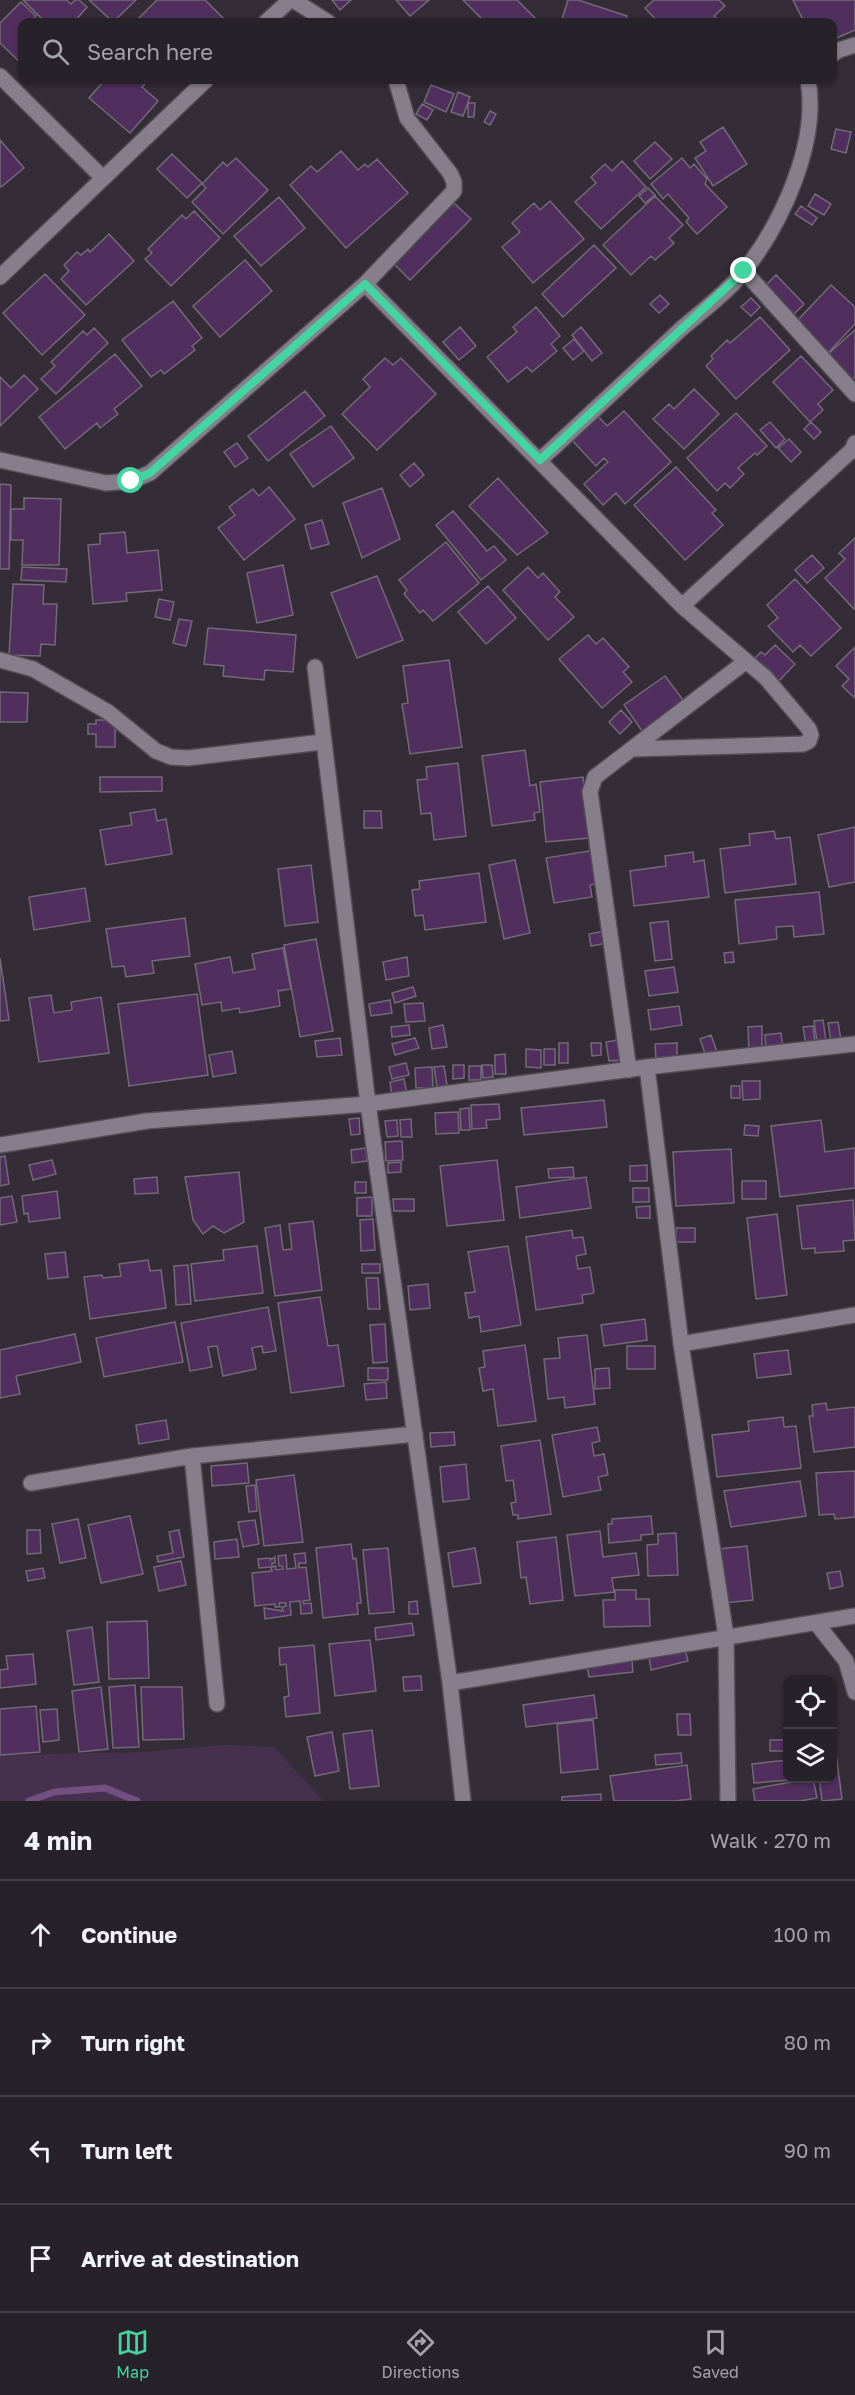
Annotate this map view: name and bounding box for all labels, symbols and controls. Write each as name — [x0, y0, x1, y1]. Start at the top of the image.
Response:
search box — [18, 18, 837, 84]
icon: search — [39, 35, 72, 68]
text: Search here — [87, 38, 213, 65]
route end — [730, 257, 756, 283]
route start — [117, 467, 143, 493]
map controls — [783, 1675, 837, 1783]
button: locate — [783, 1675, 837, 1729]
button: layers — [783, 1729, 837, 1783]
text: 4 min — [24, 1825, 92, 1856]
text: Walk · 270 m — [710, 1828, 831, 1852]
icon: ahead — [24, 1918, 57, 1951]
text: Continue — [81, 1921, 177, 1948]
text: 100 m — [774, 1922, 831, 1946]
icon: right — [24, 2026, 57, 2059]
text: Turn right — [81, 2029, 185, 2056]
text: 80 m — [784, 2030, 831, 2054]
icon: left — [24, 2134, 57, 2167]
text: Turn left — [81, 2137, 172, 2164]
text: 90 m — [784, 2138, 831, 2162]
icon: arrive — [24, 2242, 57, 2275]
text: Arrive at destination — [81, 2245, 299, 2272]
tab: Map — [116, 2326, 149, 2382]
tab: Directions — [382, 2326, 460, 2382]
tab: Saved — [692, 2326, 739, 2382]

